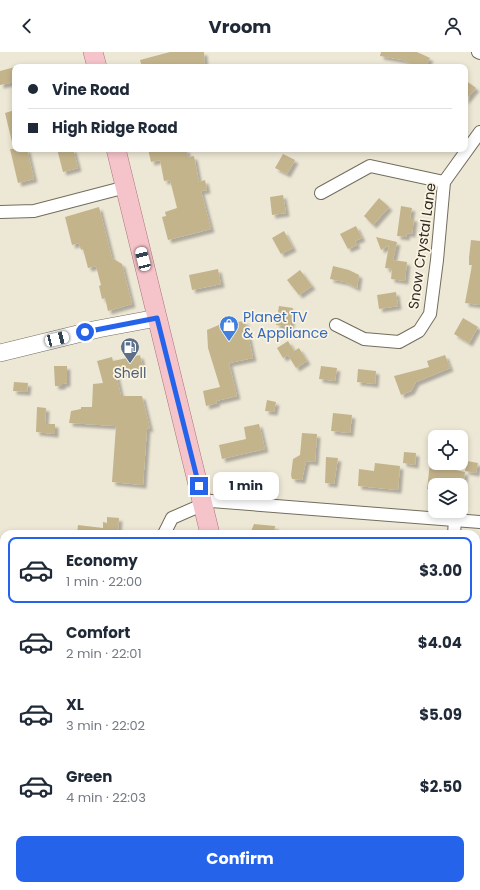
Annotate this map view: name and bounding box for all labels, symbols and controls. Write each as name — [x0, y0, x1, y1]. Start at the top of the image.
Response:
text: Vroom — [209, 14, 271, 39]
icon: back — [16, 15, 38, 37]
icon: person — [442, 15, 464, 37]
text: Vine Road — [52, 79, 130, 100]
text: High Ridge Road — [52, 117, 178, 138]
street label: Snow Crystal Lane — [403, 181, 441, 311]
car — [134, 246, 152, 272]
place label: Planet TV & Appliance — [243, 307, 328, 343]
shop icon: Planet TV & Appliance — [218, 314, 240, 342]
route start — [76, 323, 94, 341]
car — [44, 330, 70, 348]
fuel station icon: Shell — [119, 336, 141, 364]
place label: Shell — [114, 363, 146, 383]
map controls — [428, 430, 468, 518]
button: locate — [428, 430, 468, 470]
callout: 1 min — [213, 472, 279, 500]
text: 1 min — [229, 476, 263, 495]
route end — [190, 477, 208, 495]
button: layers — [428, 478, 468, 518]
text: Economy — [66, 550, 138, 571]
icon: car — [18, 552, 54, 588]
text: $3.00 — [419, 560, 462, 581]
text: 1 min · 22:00 — [66, 572, 142, 591]
text: Comfort — [66, 622, 130, 643]
icon: car — [18, 624, 54, 660]
text: $4.04 — [418, 632, 462, 653]
text: 2 min · 22:01 — [66, 644, 142, 663]
text: XL — [66, 694, 84, 715]
icon: car — [18, 696, 54, 732]
text: $5.09 — [419, 704, 462, 725]
text: 3 min · 22:02 — [66, 716, 145, 735]
text: Green — [66, 766, 112, 787]
icon: car — [18, 768, 54, 804]
text: $2.50 — [420, 776, 462, 797]
text: 4 min · 22:03 — [66, 788, 146, 807]
button: Confirm — [16, 836, 464, 882]

